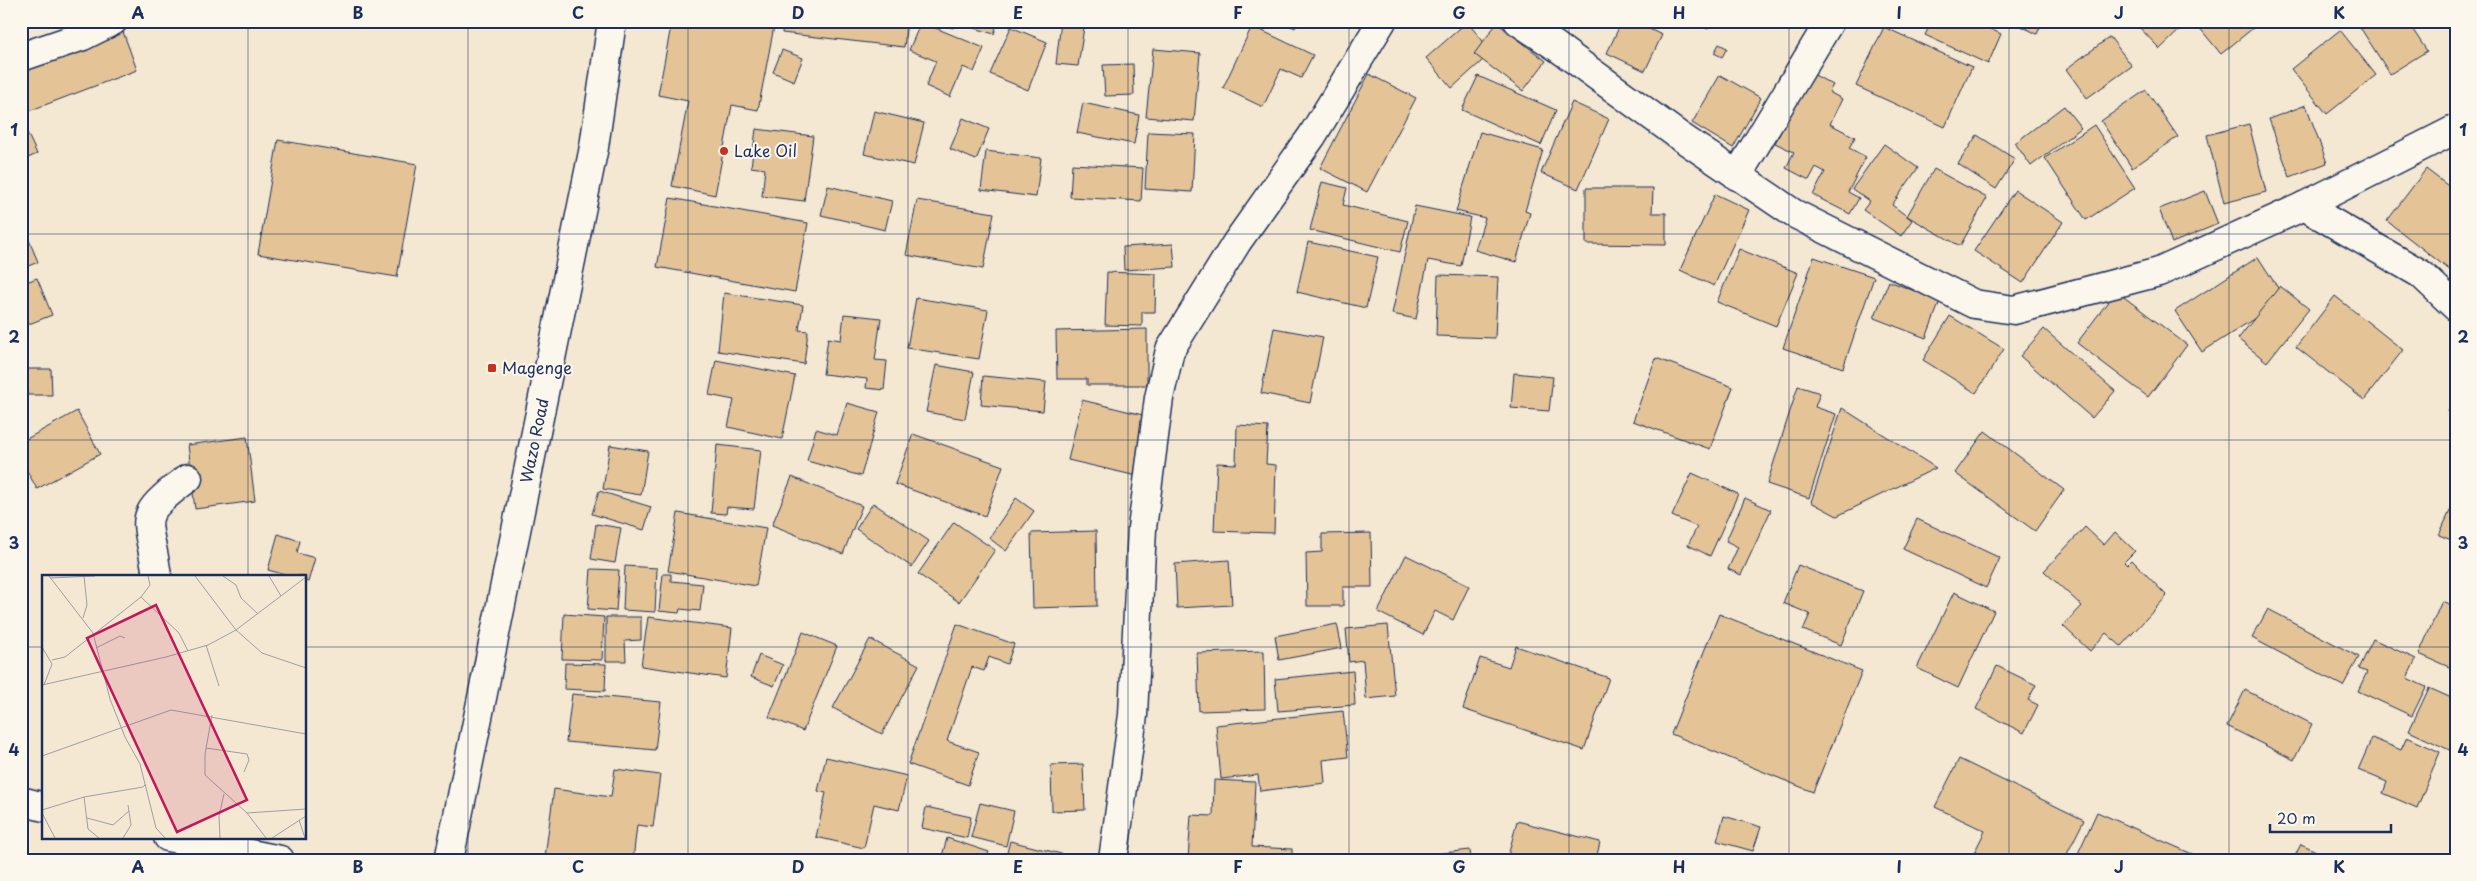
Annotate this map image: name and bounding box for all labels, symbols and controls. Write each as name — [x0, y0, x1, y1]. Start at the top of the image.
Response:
text: A — [132, 0, 145, 24]
text: B — [353, 0, 364, 24]
text: C — [572, 0, 584, 24]
text: D — [792, 0, 804, 24]
text: E — [1013, 0, 1023, 24]
text: F — [1233, 0, 1243, 24]
text: G — [1452, 0, 1466, 24]
text: H — [1673, 0, 1685, 24]
text: I — [1896, 0, 1902, 24]
text: J — [2114, 0, 2124, 24]
text: K — [2333, 0, 2345, 24]
text: 1 — [10, 117, 18, 141]
text: 1 — [2459, 117, 2467, 141]
place label: Lake Oil — [734, 138, 797, 162]
marker: Lake Oil — [718, 145, 730, 157]
text: 2 — [8, 324, 20, 348]
text: 2 — [2457, 324, 2469, 348]
place label: Magenge — [502, 355, 572, 379]
marker: Magenge — [486, 362, 498, 374]
street label: Wazo Road — [513, 396, 554, 485]
text: 3 — [9, 530, 19, 554]
text: 3 — [2458, 530, 2468, 554]
inset map — [42, 575, 306, 838]
text: 4 — [9, 737, 20, 761]
text: 4 — [2458, 737, 2469, 761]
scale bar — [2270, 801, 2391, 833]
text: 20 m — [2277, 806, 2316, 829]
text: A — [132, 854, 145, 878]
text: B — [353, 854, 364, 878]
text: C — [572, 854, 584, 878]
text: D — [792, 854, 804, 878]
text: E — [1013, 854, 1023, 878]
text: F — [1233, 854, 1243, 878]
text: G — [1452, 854, 1466, 878]
text: H — [1673, 854, 1685, 878]
text: I — [1896, 854, 1902, 878]
text: J — [2114, 854, 2124, 878]
text: K — [2333, 854, 2345, 878]

